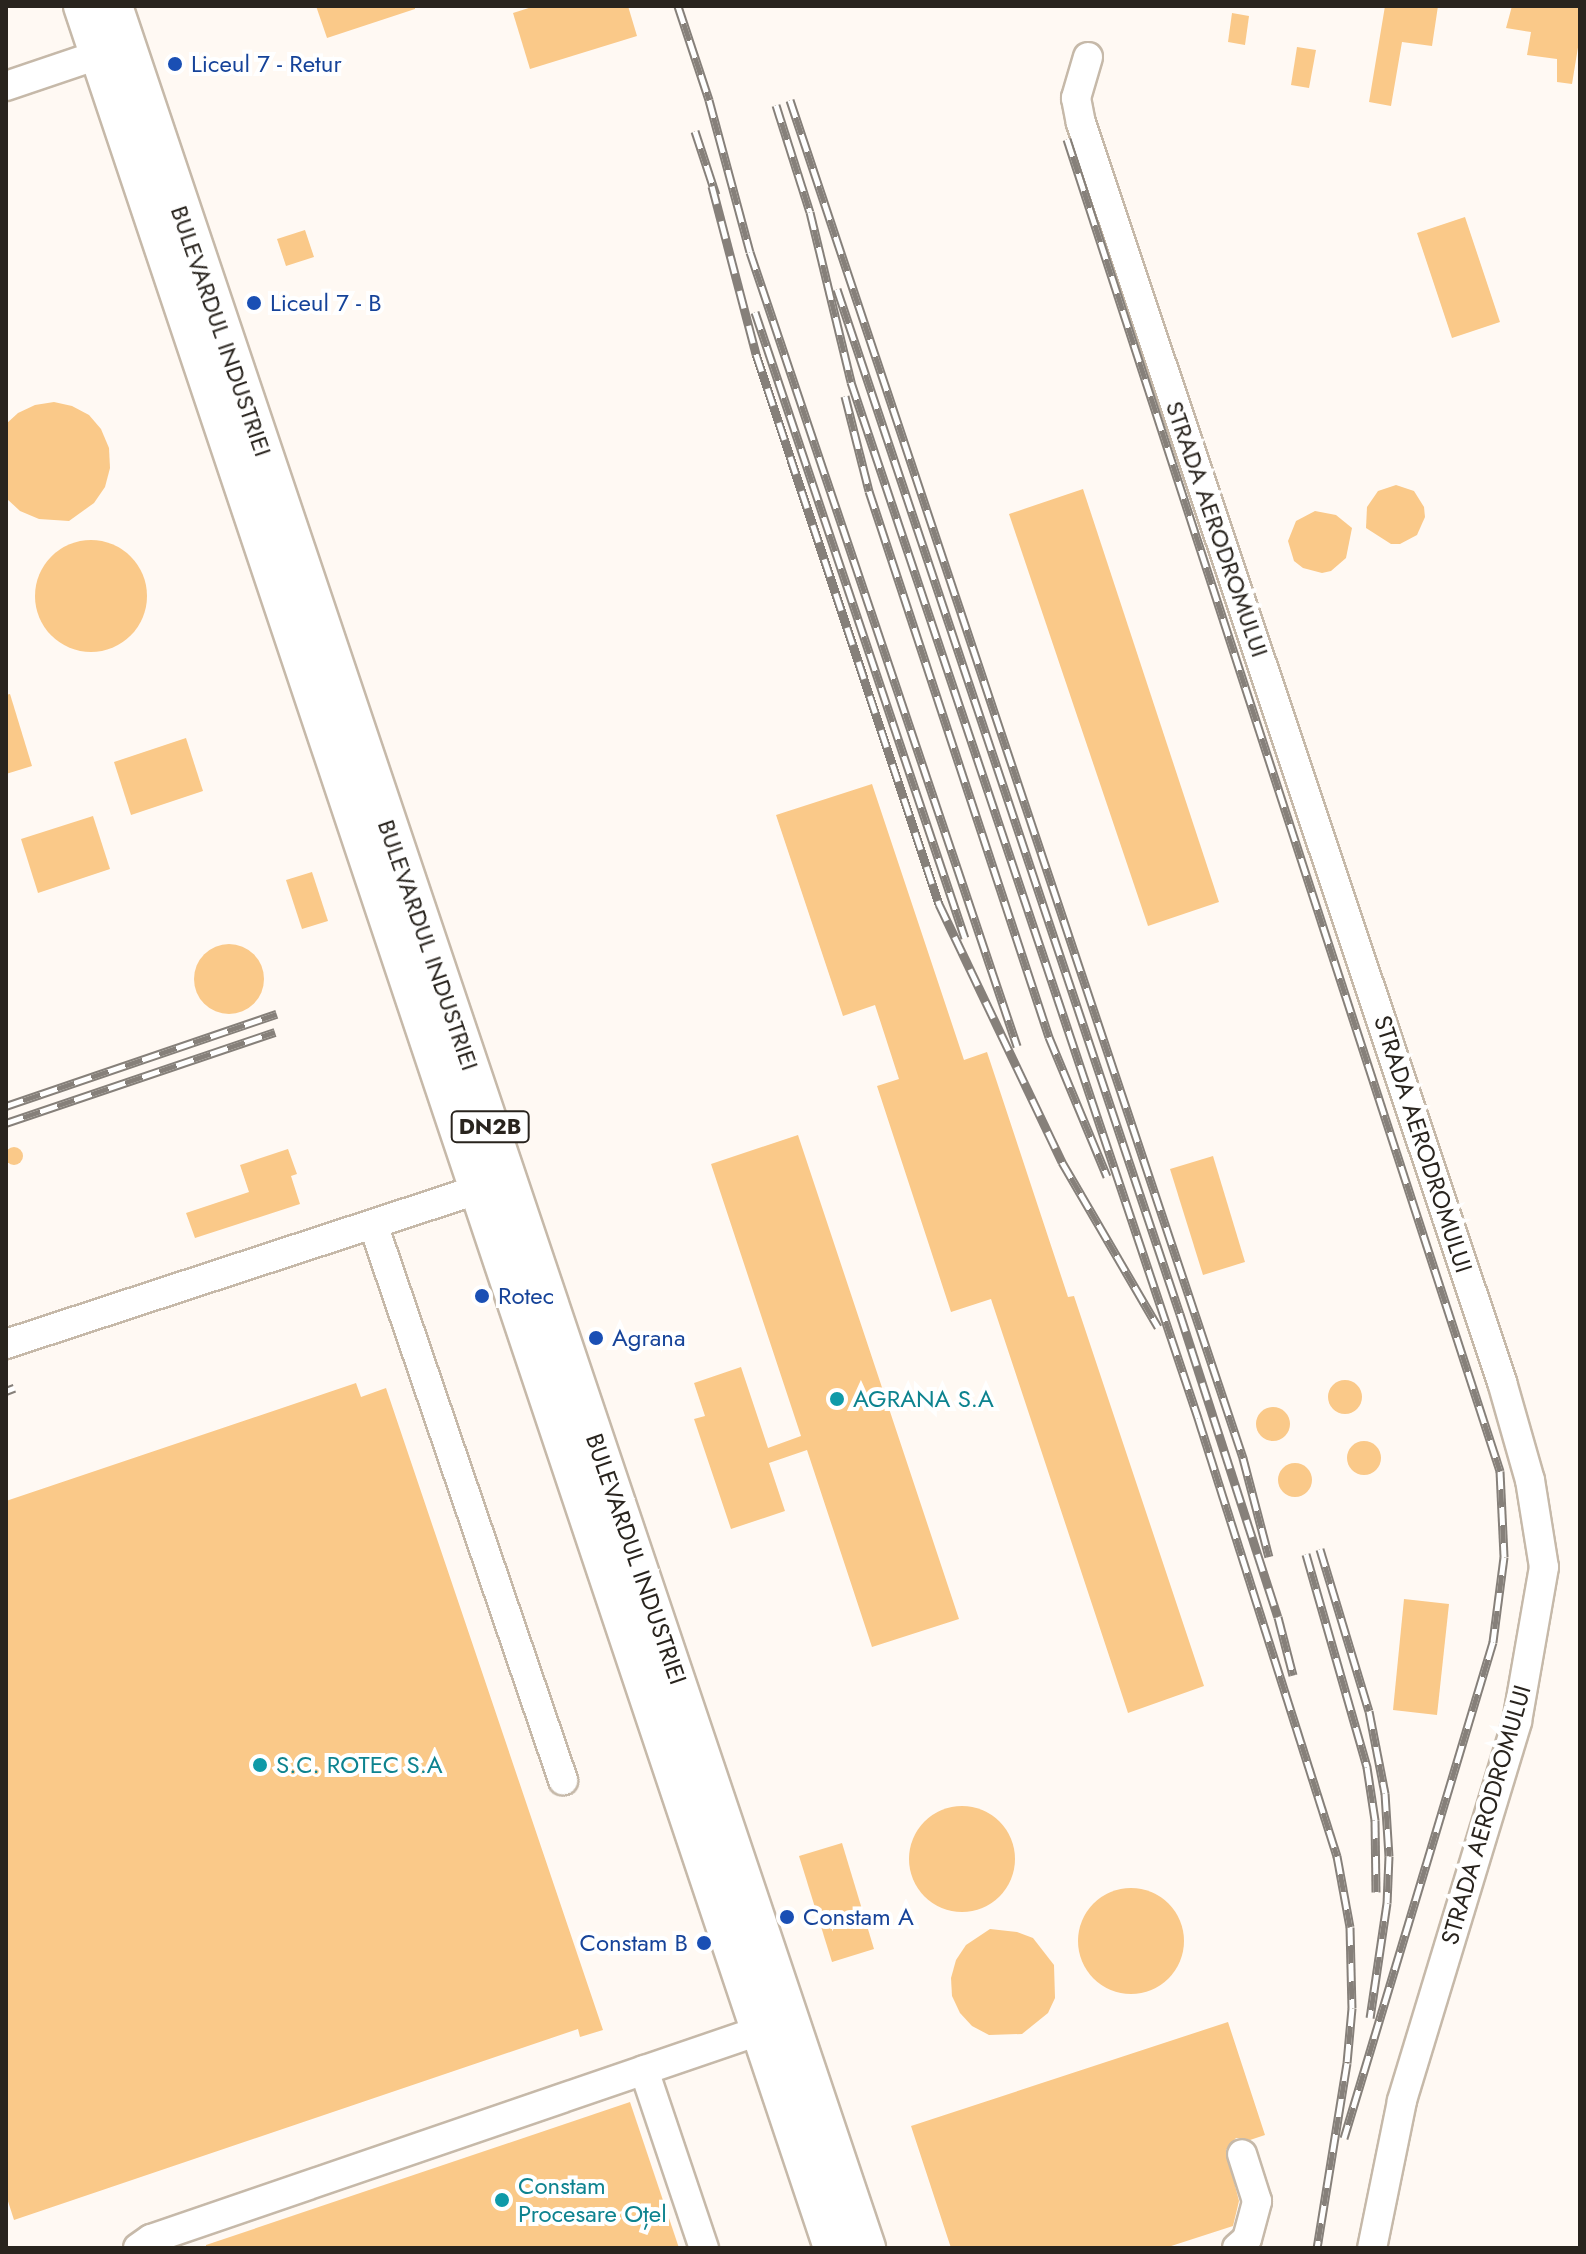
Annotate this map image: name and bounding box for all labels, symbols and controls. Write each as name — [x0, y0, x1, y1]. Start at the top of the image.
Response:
place label: Liceul 7 - Retur — [191, 50, 342, 78]
marker: Liceul 7 - Retur — [166, 55, 184, 73]
street label: BULEVARDUL INDUSTRIEI — [165, 202, 277, 460]
place label: Liceul 7 - B — [270, 289, 382, 317]
marker: Liceul 7 - B — [245, 294, 263, 312]
street label: STRADA AERODROMULUI — [1160, 397, 1274, 661]
street label: BULEVARDUL INDUSTRIEI — [372, 816, 484, 1074]
street label: STRADA AERODROMULUI — [1368, 1012, 1478, 1276]
road number: DN2B — [450, 1109, 530, 1145]
place label: Rotec — [498, 1282, 554, 1310]
marker: Rotec — [473, 1287, 491, 1305]
place label: Agrana — [612, 1324, 685, 1352]
marker: Agrana — [587, 1329, 605, 1347]
place label: AGRANA S.A — [853, 1385, 994, 1413]
marker: AGRANA S.A — [828, 1390, 846, 1408]
street label: BULEVARDUL INDUSTRIEI — [580, 1430, 692, 1688]
street label: STRADA AERODROMULUI — [1435, 1682, 1537, 1948]
place label: S.C. ROTEC S.A — [276, 1751, 443, 1779]
marker: S.C. ROTEC S.A — [251, 1756, 269, 1774]
place label: Constam A — [803, 1903, 914, 1931]
marker: Constam A — [778, 1908, 796, 1926]
place label: Constam B — [580, 1929, 688, 1957]
marker: Constam B — [695, 1934, 713, 1952]
place label: Constam Procesare Oțel — [518, 2172, 667, 2228]
marker: Constam Procesare Oțel — [493, 2191, 511, 2209]

